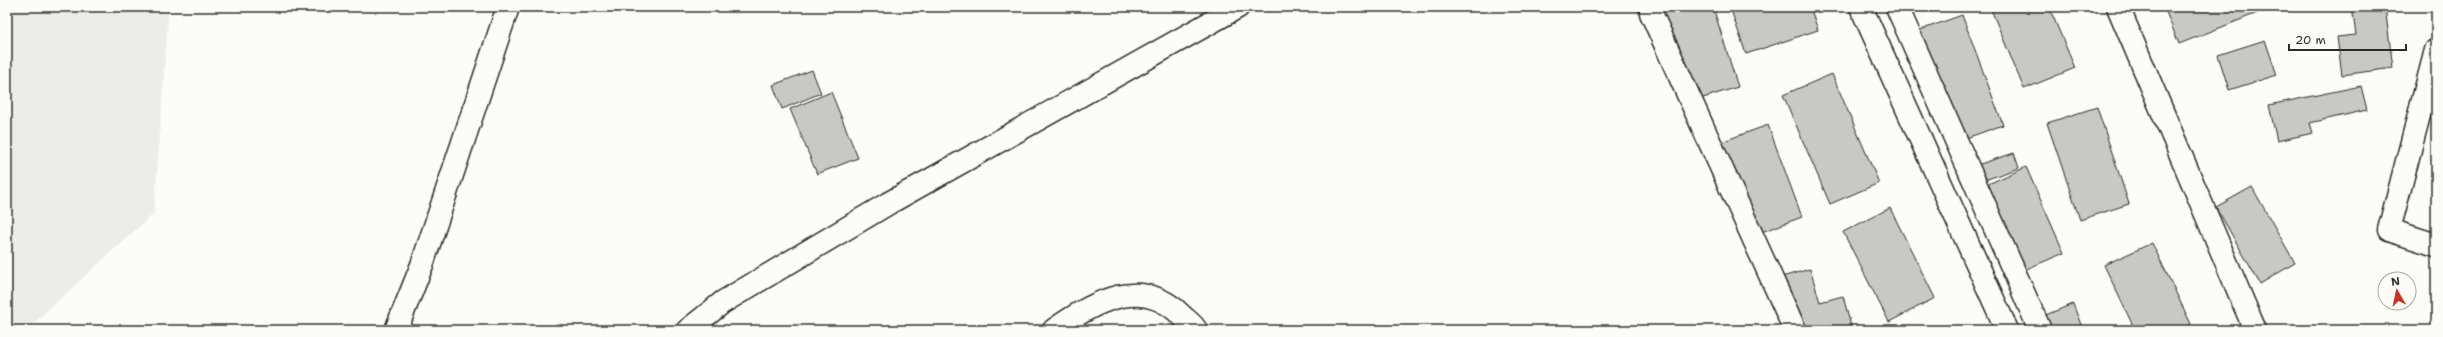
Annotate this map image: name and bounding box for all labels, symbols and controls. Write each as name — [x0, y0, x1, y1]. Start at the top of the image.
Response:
scale bar — [2289, 26, 2406, 52]
text: 20 m — [2295, 32, 2326, 48]
north arrow — [2377, 271, 2417, 311]
text: N — [2390, 273, 2401, 290]

